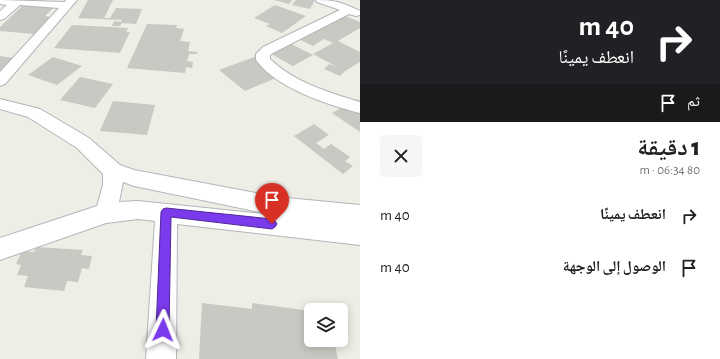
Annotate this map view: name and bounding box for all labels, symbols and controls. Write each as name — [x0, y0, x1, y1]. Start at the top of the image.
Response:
text: 40 m — [578, 13, 634, 41]
icon: right — [648, 16, 700, 68]
text: انعطف يمينًا — [558, 49, 634, 67]
icon: arrive — [657, 92, 679, 114]
text: ثم — [687, 94, 700, 109]
button: close — [380, 135, 422, 177]
text: 1 دقيقة — [637, 136, 700, 160]
text: 80 m · 06:34 — [640, 164, 700, 177]
pin — [255, 183, 289, 224]
icon: arrive — [261, 189, 283, 211]
icon: right — [678, 205, 700, 227]
text: انعطف يمينًا — [600, 207, 666, 222]
text: 40 m — [380, 208, 410, 223]
icon: arrive — [678, 257, 700, 279]
text: الوصول إلى الوجهة — [563, 259, 666, 274]
text: 40 m — [380, 260, 410, 275]
map controls — [304, 303, 348, 347]
button: layers — [304, 303, 348, 347]
position arrow — [142, 309, 184, 351]

